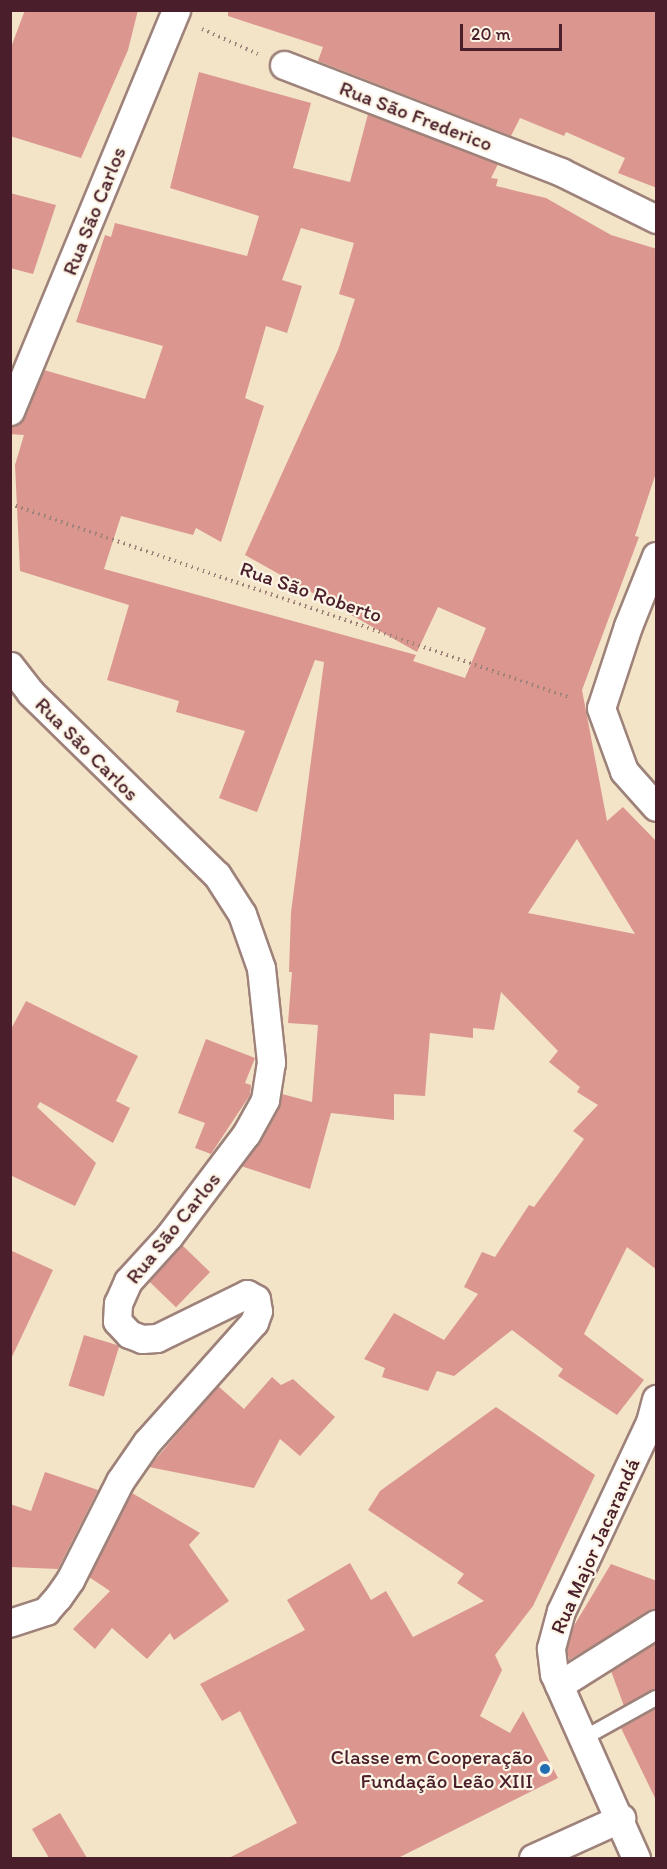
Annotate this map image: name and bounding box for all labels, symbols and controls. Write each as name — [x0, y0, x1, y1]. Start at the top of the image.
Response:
scale bar — [463, 12, 565, 50]
text: 20 m — [471, 23, 511, 45]
street label: Rua São Frederico — [336, 75, 496, 157]
street label: Rua São Carlos — [57, 143, 131, 279]
street label: Rua São Roberto — [237, 556, 385, 628]
street label: Rua São Carlos — [30, 692, 144, 806]
street label: Rua São Carlos — [120, 1167, 226, 1289]
street label: Rua Major Jacarandá — [545, 1454, 645, 1638]
place label: Classe em Cooperação Fundação Leão XIII — [330, 1744, 533, 1794]
marker: Classe em Cooperação Fundação Leão XIII — [538, 1762, 552, 1776]

